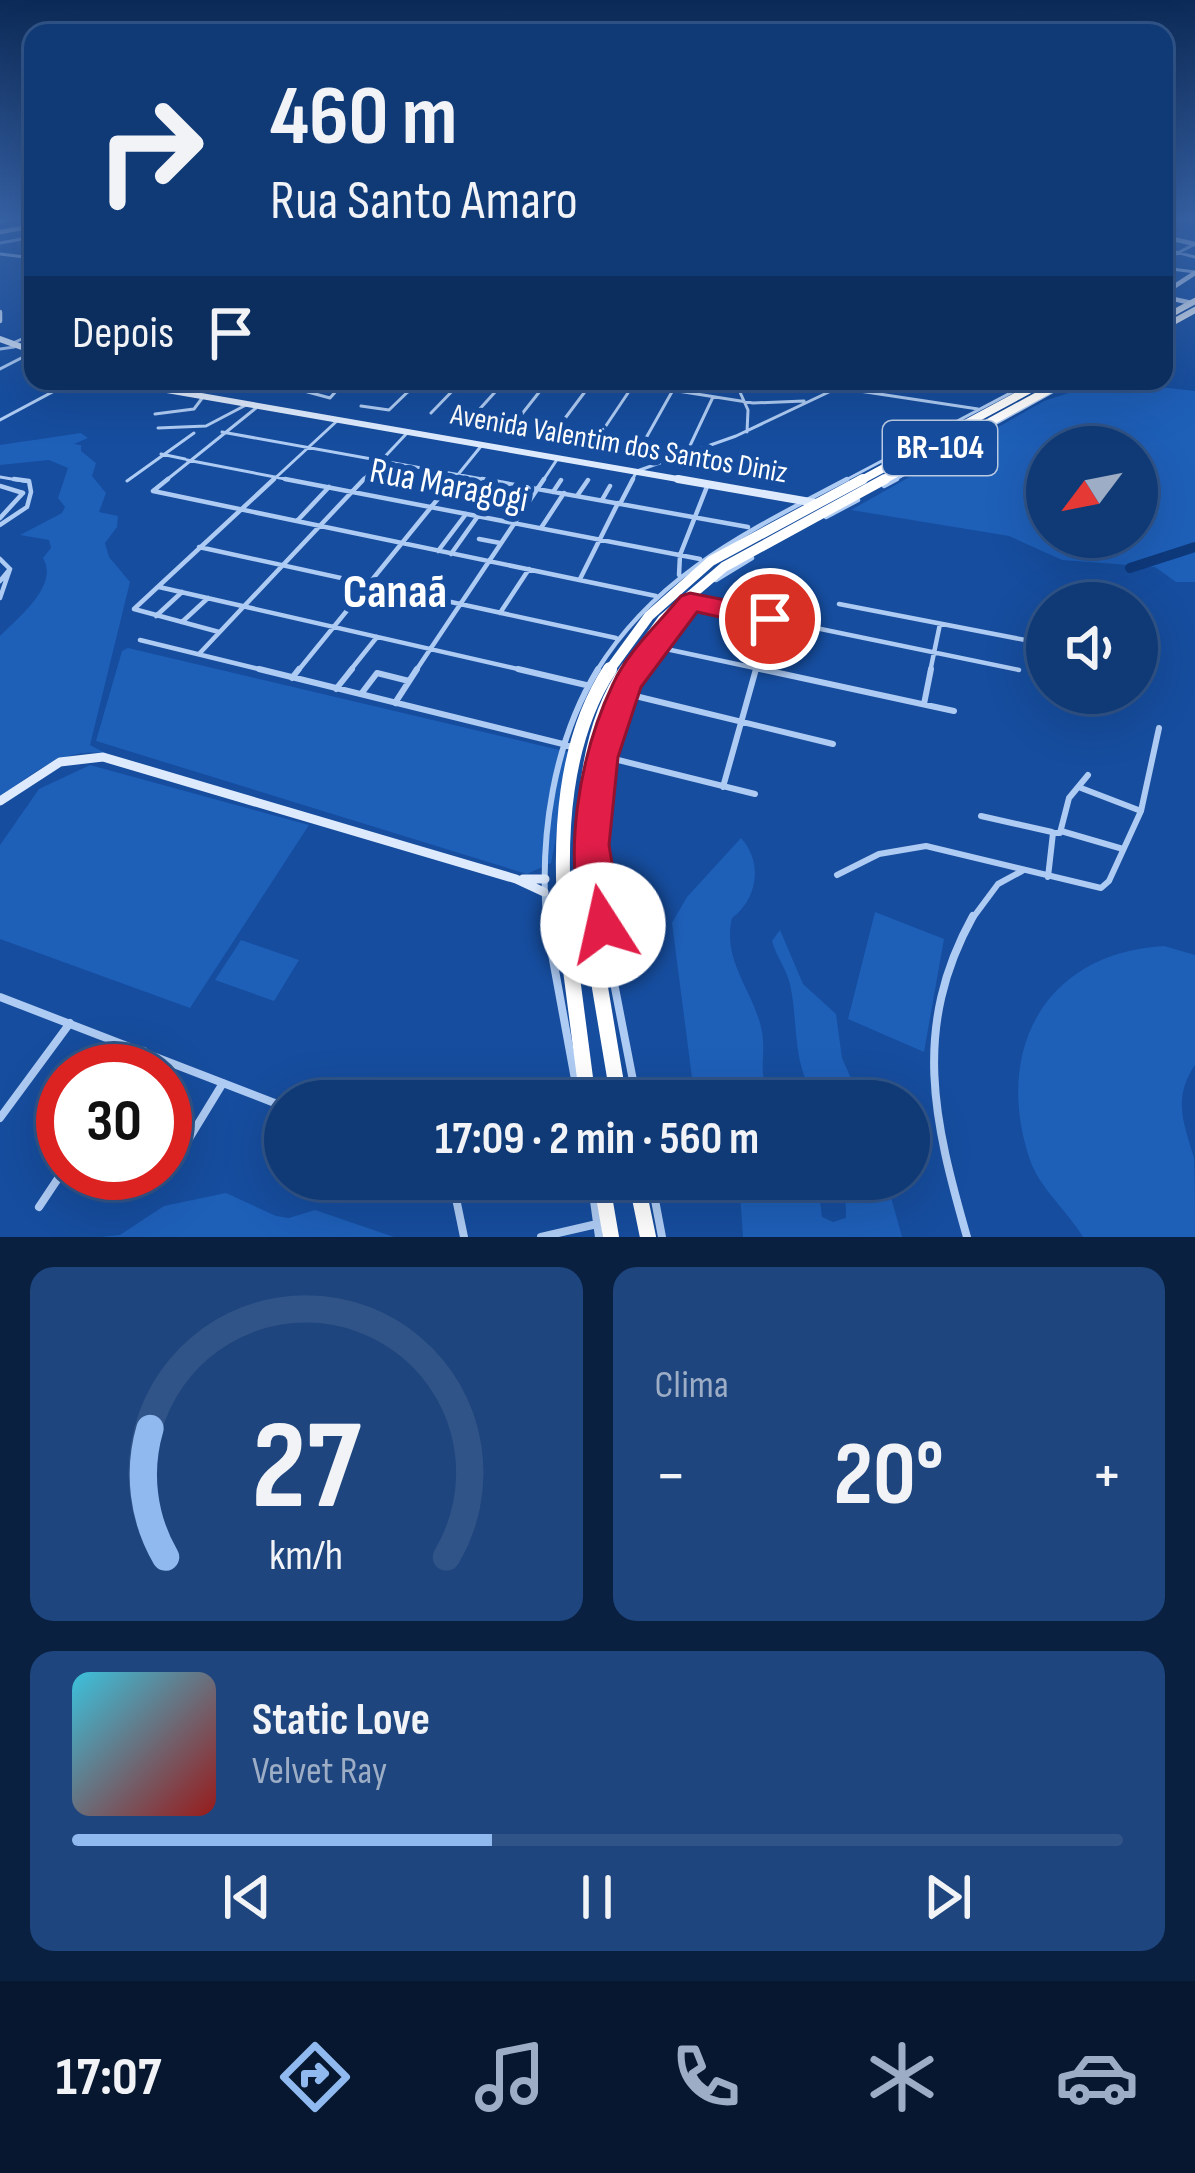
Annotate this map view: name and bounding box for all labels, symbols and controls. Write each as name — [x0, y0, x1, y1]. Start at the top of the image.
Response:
text: 460 m — [270, 67, 457, 168]
icon: right — [72, 72, 228, 228]
text: Rua Santo Amaro — [270, 169, 578, 234]
icon: arrive — [198, 300, 264, 366]
text: Depois — [72, 306, 174, 361]
street label: Avenida Valentim dos Santos Diniz — [447, 396, 790, 491]
road number: BR-104 — [883, 421, 997, 475]
north arrow — [1026, 426, 1158, 558]
map controls — [1026, 426, 1158, 714]
street label: Rua Maragogi — [366, 450, 532, 522]
district label: Canaã — [343, 564, 447, 621]
pin — [719, 568, 821, 670]
button: sound — [1026, 582, 1158, 714]
icon: arrive — [737, 586, 803, 652]
position arrow — [540, 862, 666, 988]
speed limit sign: 30 — [36, 1044, 192, 1200]
text: 17:09 · 2 min · 560 m — [435, 1112, 759, 1167]
text: Clima — [655, 1362, 729, 1409]
text: 27 — [252, 1394, 361, 1543]
text: 20° — [834, 1422, 944, 1530]
text: − — [655, 1437, 687, 1516]
text: + — [1091, 1437, 1123, 1516]
text: km/h — [269, 1530, 343, 1582]
text: Static Love — [252, 1693, 430, 1748]
text: Velvet Ray — [252, 1748, 387, 1795]
icon: previous — [214, 1864, 280, 1930]
icon: pause — [564, 1864, 630, 1930]
icon: next — [915, 1864, 981, 1930]
icon: directions — [273, 2035, 357, 2119]
icon: music — [468, 2035, 552, 2119]
icon: phone — [664, 2035, 748, 2119]
icon: climate — [860, 2035, 944, 2119]
icon: car — [1055, 2035, 1139, 2119]
text: 17:07 — [56, 2045, 161, 2110]

